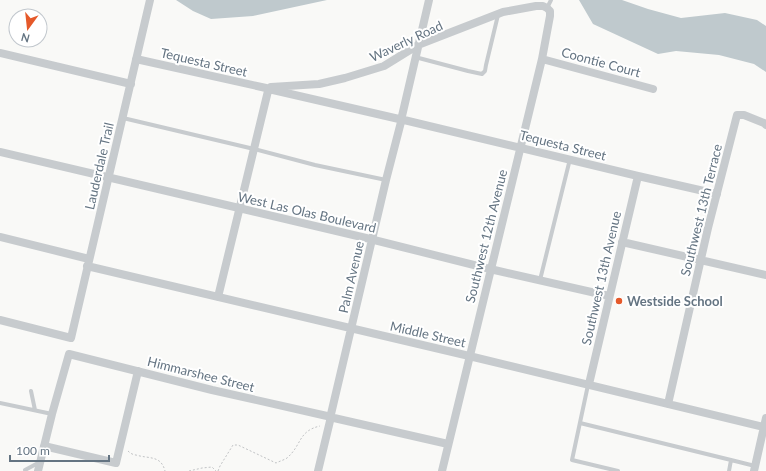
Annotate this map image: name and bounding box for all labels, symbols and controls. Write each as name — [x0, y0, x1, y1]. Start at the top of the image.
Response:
north arrow — [8, 8, 48, 48]
street label: Waverly Road — [367, 17, 445, 65]
text: N — [20, 31, 31, 46]
street label: Tequesta Street — [159, 44, 249, 80]
street label: Coontie Court — [560, 44, 643, 80]
street label: Lauderdale Trail — [81, 121, 117, 211]
street label: Tequesta Street — [518, 127, 608, 164]
street label: Southwest 13th Terrace — [677, 142, 725, 278]
street label: Southwest 12th Avenue — [462, 167, 510, 304]
street label: West Las Olas Boulevard — [236, 188, 378, 236]
street label: Southwest 13th Avenue — [578, 209, 624, 347]
street label: Palm Avenue — [335, 239, 367, 315]
place label: Westside School — [627, 293, 723, 309]
marker: Westside School — [614, 296, 624, 306]
street label: Middle Street — [389, 318, 468, 351]
street label: Himmarshee Street — [146, 353, 256, 395]
scale bar — [10, 437, 109, 463]
text: 100 m — [16, 443, 50, 458]

